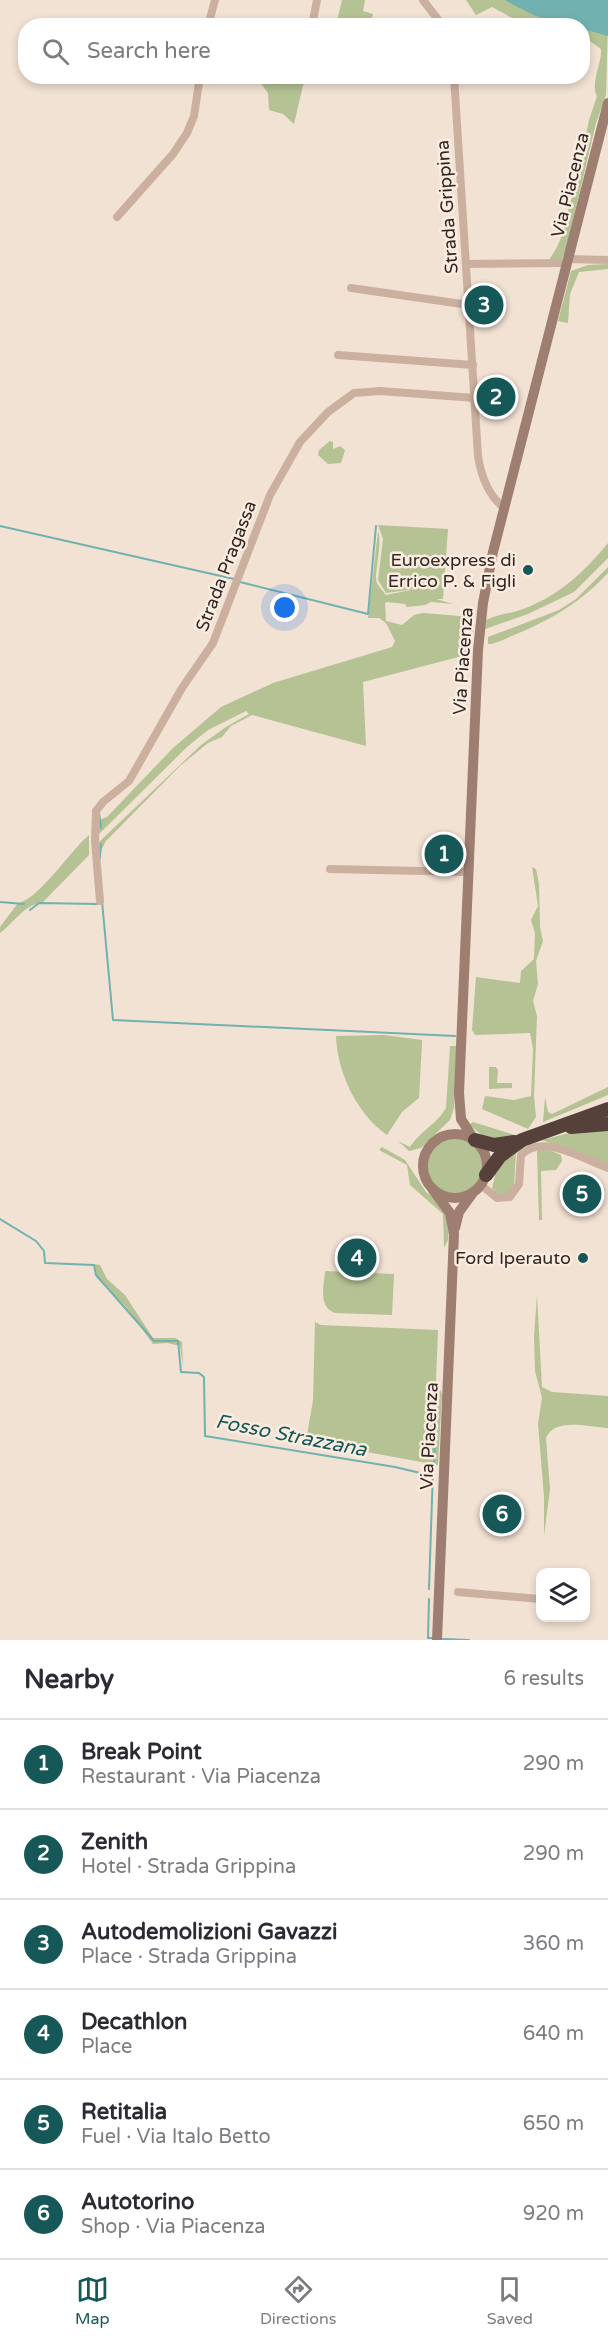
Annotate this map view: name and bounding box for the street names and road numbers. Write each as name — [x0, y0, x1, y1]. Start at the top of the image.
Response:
street label: Via Piacenza — [546, 130, 594, 240]
street label: Strada Grippina — [431, 139, 463, 275]
street label: Strada Pragassa — [191, 497, 261, 635]
street label: Via Piacenza — [448, 606, 478, 716]
street label: Via Piacenza — [415, 1382, 443, 1490]

